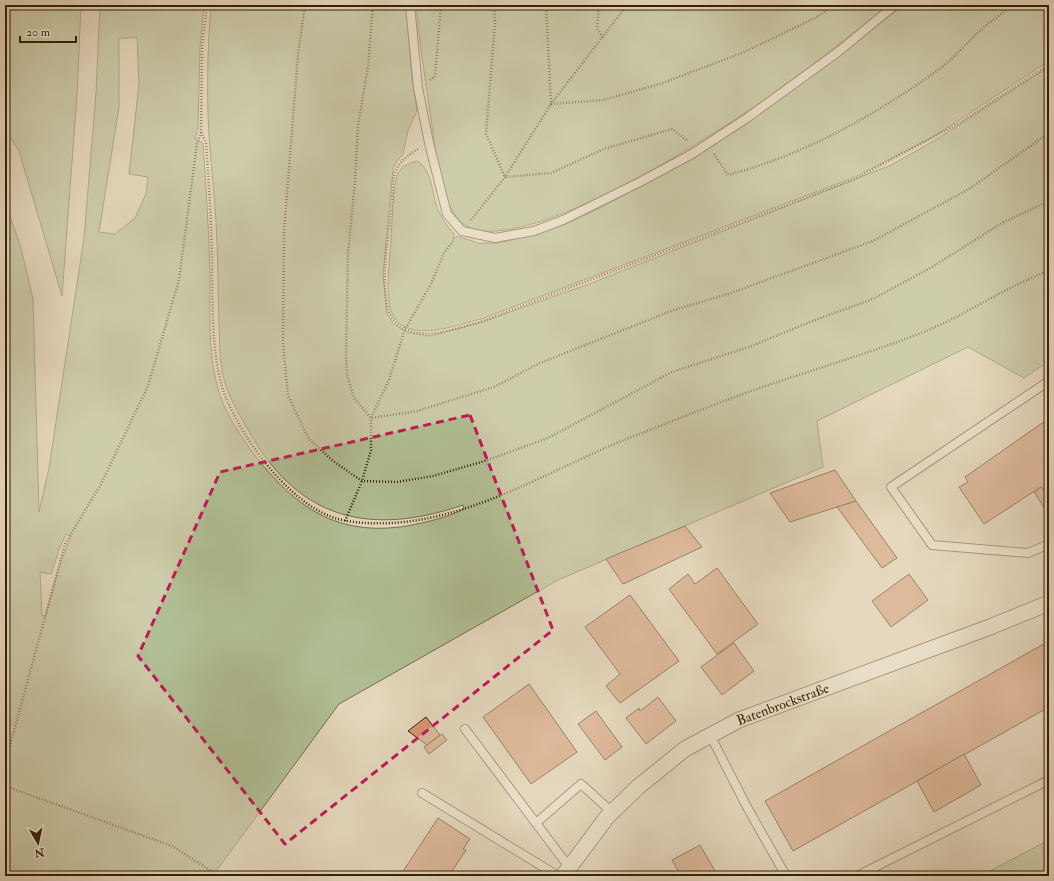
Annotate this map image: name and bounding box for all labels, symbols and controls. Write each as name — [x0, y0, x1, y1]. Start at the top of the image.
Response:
scale bar — [20, 18, 76, 44]
text: 20 m — [26, 25, 51, 40]
street label: Batenbrockstraße — [734, 679, 832, 729]
north arrow — [18, 823, 58, 863]
text: N — [32, 845, 46, 860]

